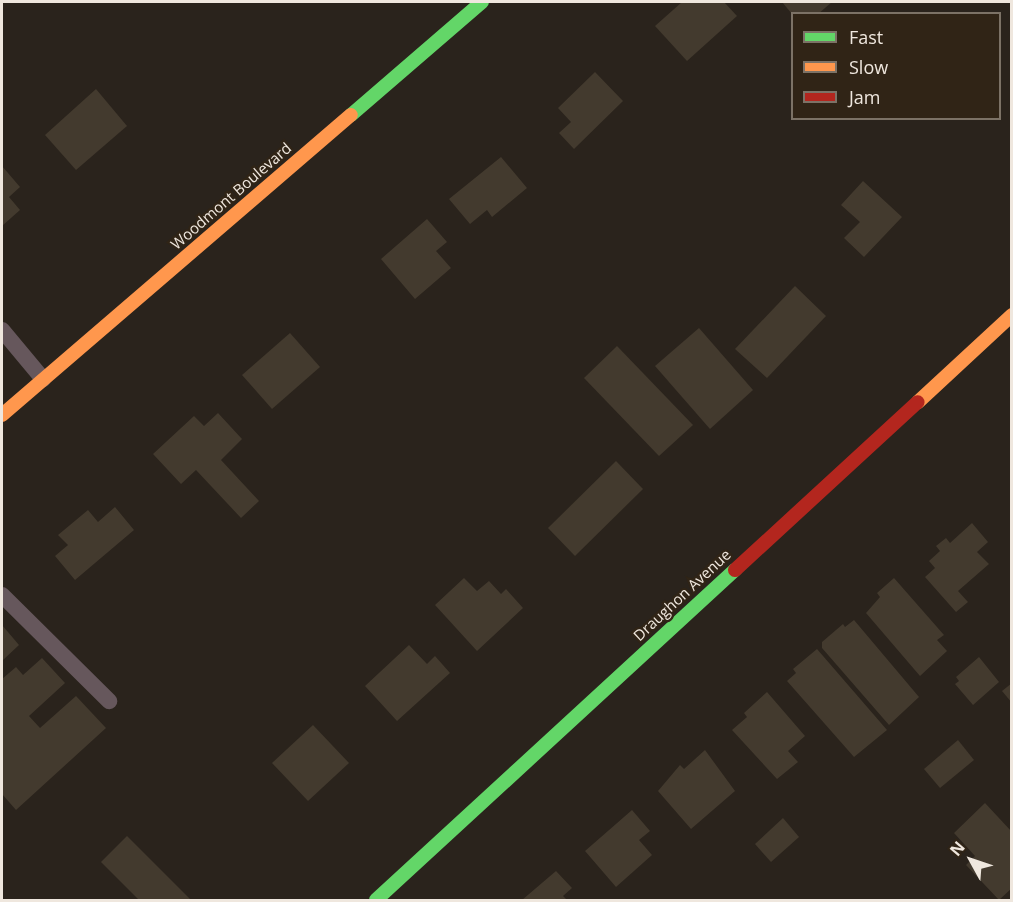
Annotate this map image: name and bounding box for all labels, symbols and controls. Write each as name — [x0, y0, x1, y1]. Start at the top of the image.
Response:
legend — [791, 12, 1001, 120]
text: Fast — [849, 25, 883, 49]
text: Slow — [849, 55, 888, 79]
text: Jam — [849, 85, 881, 109]
street label: Woodmont Boulevard — [167, 139, 295, 253]
street label: Draughon Avenue — [630, 545, 734, 645]
north arrow — [941, 830, 1001, 890]
text: N — [945, 836, 970, 860]

